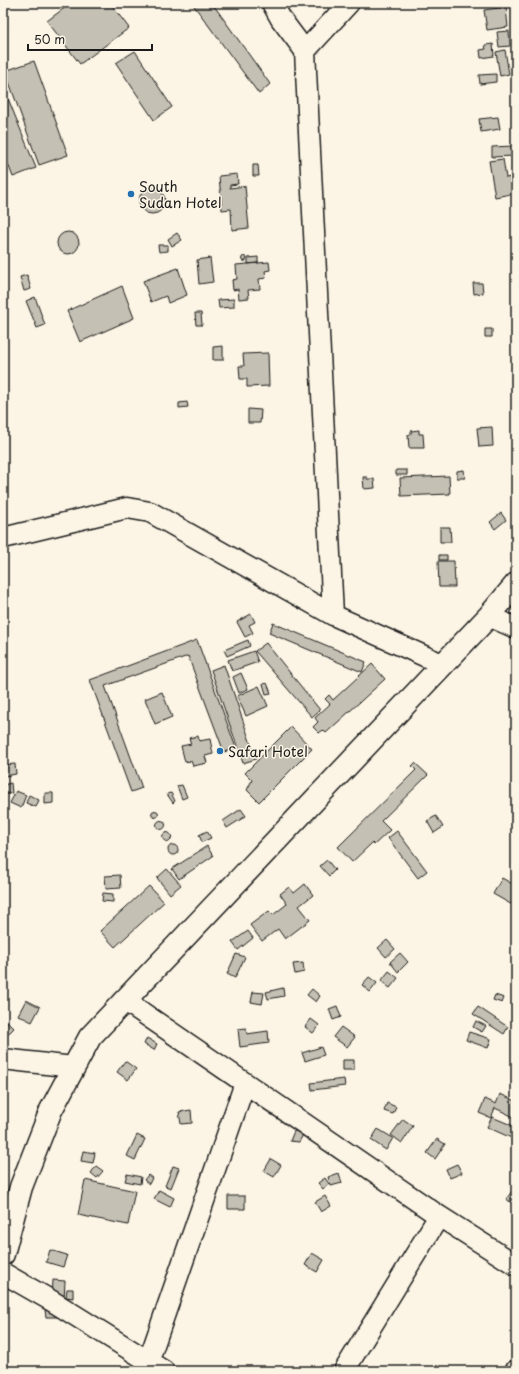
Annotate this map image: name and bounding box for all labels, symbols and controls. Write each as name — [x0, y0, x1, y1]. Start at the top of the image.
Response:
scale bar — [28, 26, 152, 52]
text: 50 m — [34, 30, 65, 48]
place label: South Sudan Hotel — [139, 176, 221, 213]
marker: South Sudan Hotel — [126, 189, 136, 199]
place label: Safari Hotel — [228, 741, 308, 762]
marker: Safari Hotel — [215, 746, 225, 756]

